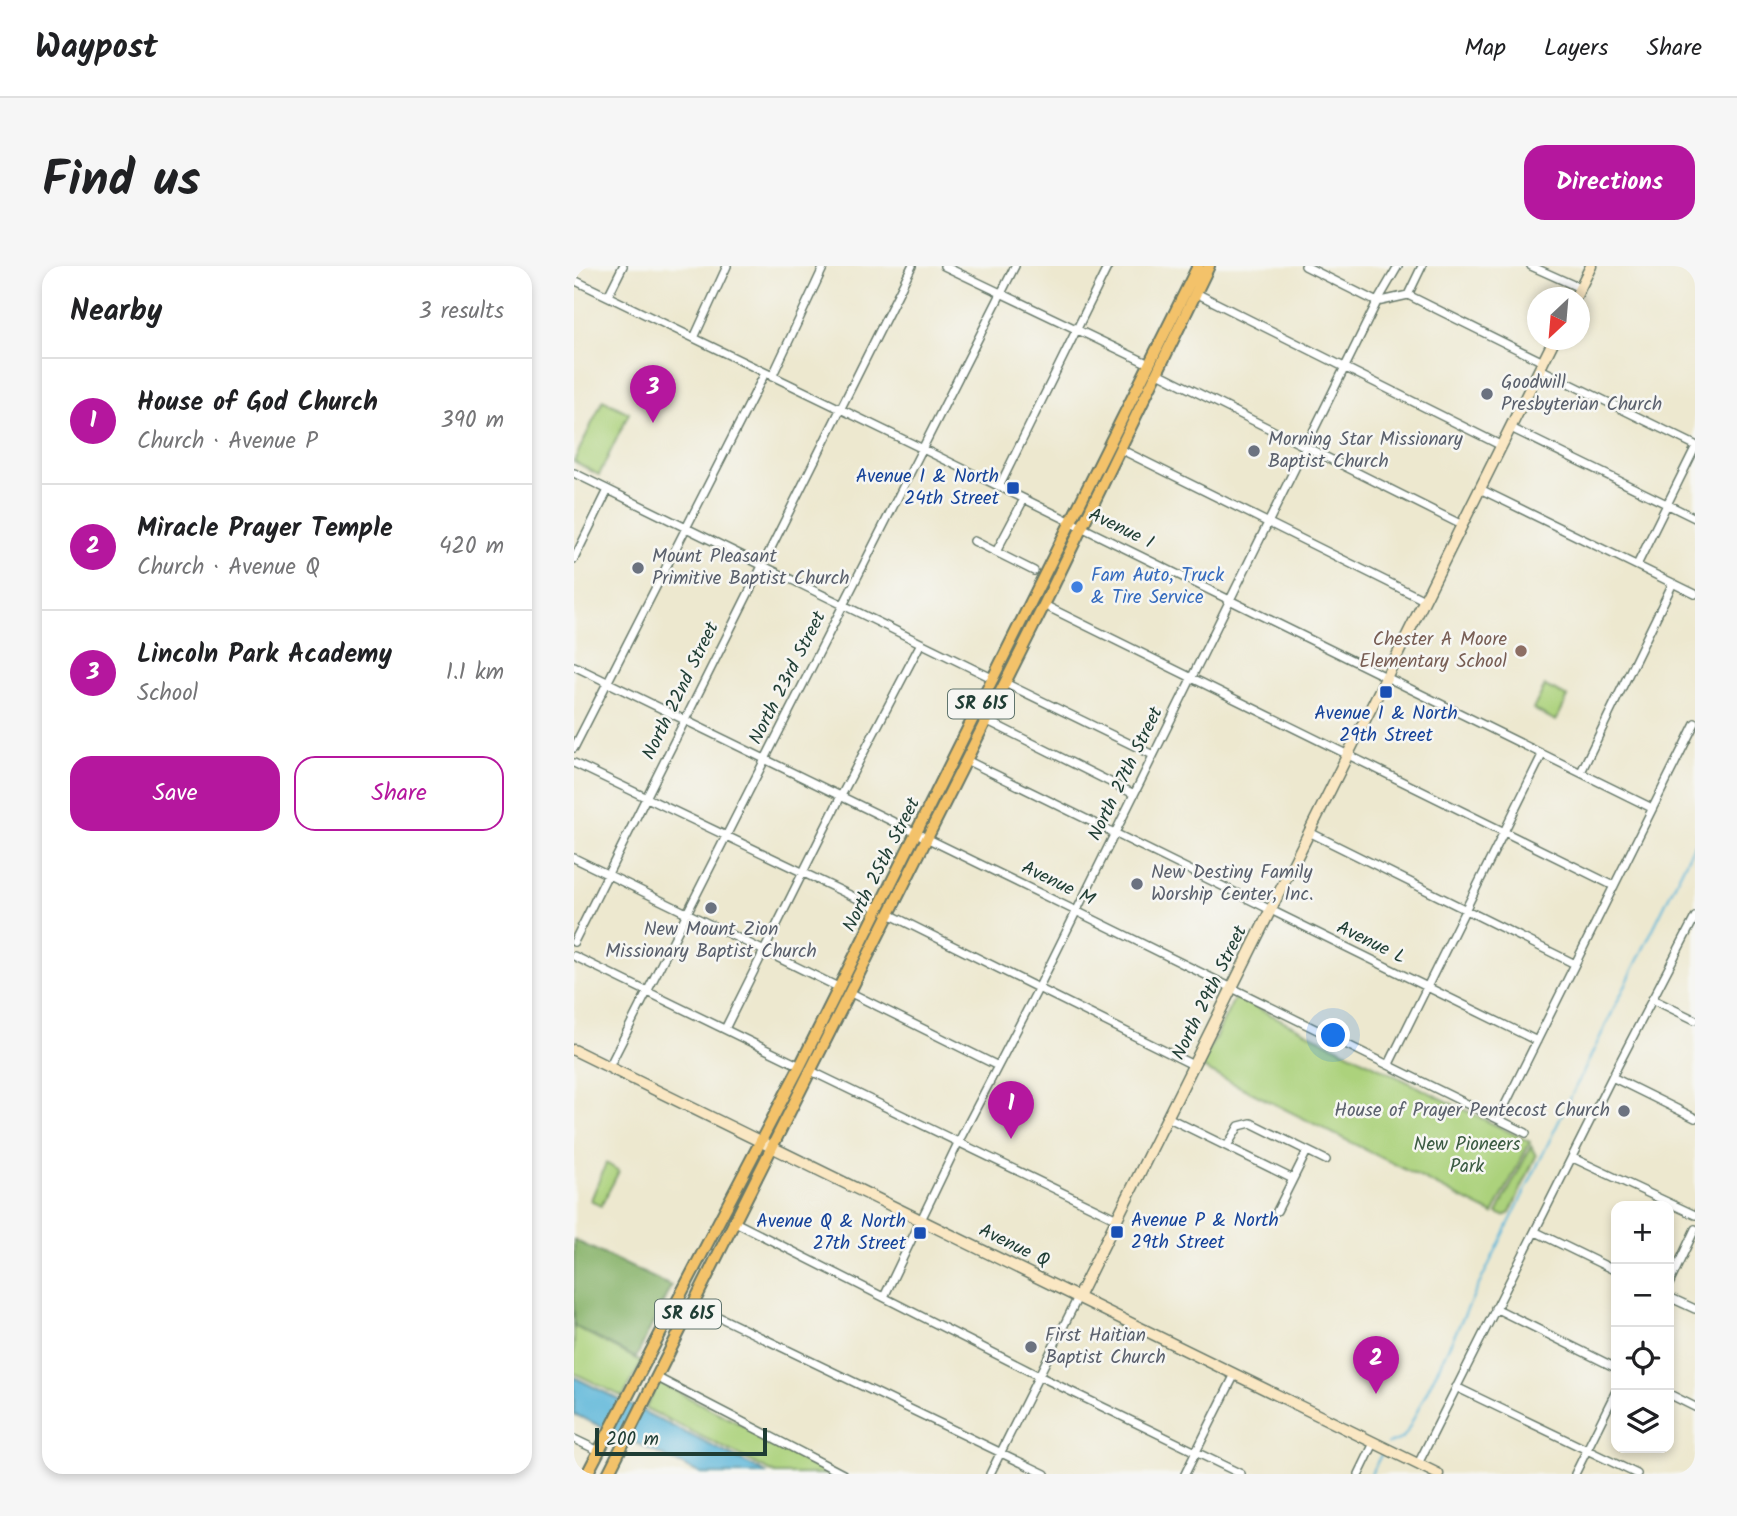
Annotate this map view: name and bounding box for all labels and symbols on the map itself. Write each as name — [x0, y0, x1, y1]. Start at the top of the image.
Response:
north arrow — [1527, 287, 1590, 350]
pin: 3 — [630, 365, 676, 423]
place label: Goodwill Presbyterian Church — [1501, 368, 1662, 420]
marker: Goodwill Presbyterian Church — [1479, 386, 1495, 402]
place label: Morning Star Missionary Baptist Church — [1268, 425, 1464, 477]
marker: Morning Star Missionary Baptist Church — [1246, 443, 1262, 459]
place label: Avenue I & North 24th Street — [856, 462, 1000, 514]
marker: Avenue I & North 24th Street — [1005, 480, 1021, 496]
street label: Avenue I — [1083, 500, 1159, 558]
place label: Mount Pleasant Primitive Baptist Church — [652, 542, 850, 594]
marker: Mount Pleasant Primitive Baptist Church — [630, 560, 646, 576]
place label: Fam Auto, Truck & Tire Service — [1091, 561, 1224, 613]
marker: Fam Auto, Truck & Tire Service — [1069, 579, 1085, 595]
street label: North 23rd Street — [741, 605, 835, 750]
street label: North 22nd Street — [635, 616, 728, 765]
place label: Chester A Moore Elementary School — [1359, 625, 1507, 677]
marker: Chester A Moore Elementary School — [1513, 643, 1529, 659]
marker: Avenue I & North 29th Street — [1378, 684, 1394, 700]
road number: SR 615 — [948, 690, 1014, 718]
place label: Avenue I & North 29th Street — [1314, 699, 1458, 751]
street label: North 27th Street — [1081, 701, 1172, 846]
street label: North 25th Street — [835, 792, 929, 938]
street label: Avenue M — [1016, 853, 1100, 915]
place label: New Destiny Family Worship Center, Inc. — [1151, 858, 1313, 910]
marker: New Destiny Family Worship Center, Inc. — [1129, 876, 1145, 892]
marker: New Mount Zion Missionary Baptist Church — [703, 900, 719, 916]
street label: Avenue L — [1331, 913, 1411, 973]
place label: New Mount Zion Missionary Baptist Church — [605, 915, 817, 967]
street label: North 29th Street — [1164, 920, 1256, 1065]
your location — [1316, 1018, 1350, 1052]
pin: 1 — [988, 1081, 1034, 1139]
place label: House of Prayer Pentecost Church — [1334, 1096, 1610, 1126]
marker: House of Prayer Pentecost Church — [1616, 1103, 1632, 1119]
park label: New Pioneers Park — [1414, 1130, 1520, 1182]
place label: Avenue P & North 29th Street — [1131, 1206, 1279, 1258]
place label: Avenue Q & North 27th Street — [756, 1207, 907, 1259]
street label: Avenue Q — [973, 1216, 1055, 1276]
marker: Avenue P & North 29th Street — [1109, 1224, 1125, 1240]
marker: Avenue Q & North 27th Street — [912, 1225, 928, 1241]
road number: SR 615 — [655, 1300, 721, 1329]
place label: First Haitian Baptist Church — [1045, 1321, 1166, 1373]
pin: 2 — [1353, 1336, 1399, 1394]
marker: First Haitian Baptist Church — [1023, 1339, 1039, 1355]
scale bar — [595, 1425, 766, 1457]

